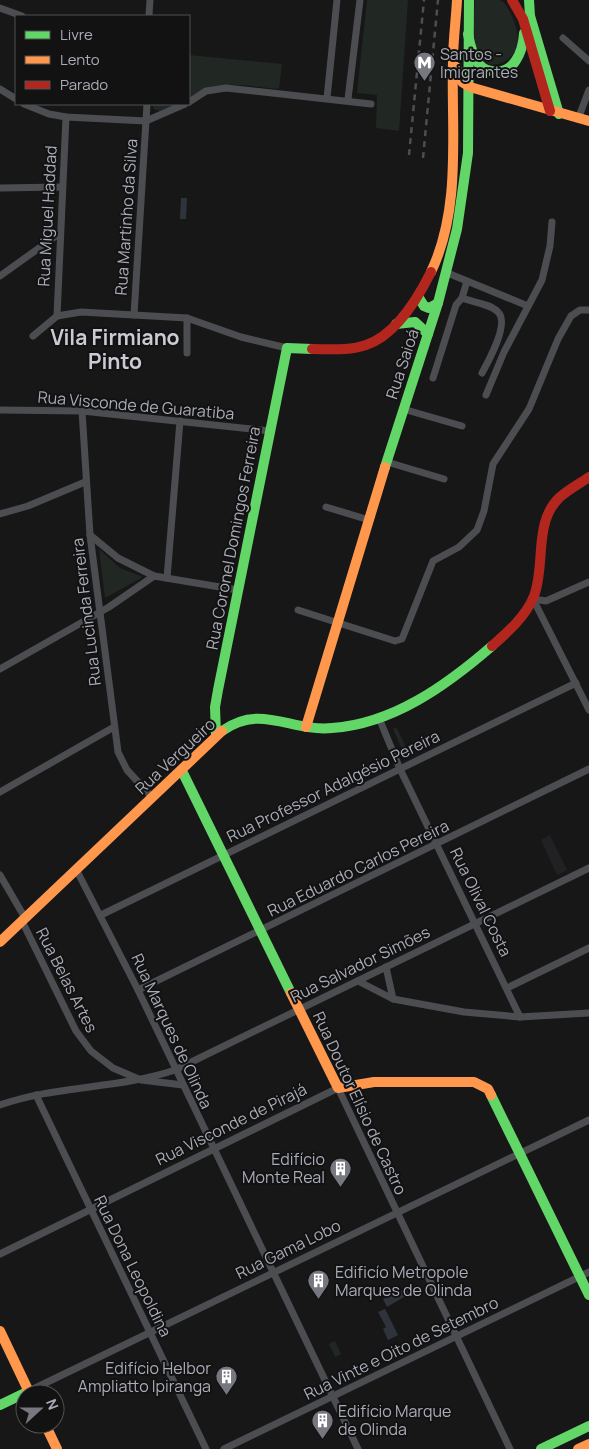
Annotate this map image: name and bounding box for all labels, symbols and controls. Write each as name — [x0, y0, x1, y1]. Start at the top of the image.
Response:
legend — [15, 15, 190, 105]
text: Livre — [60, 24, 93, 45]
place label: Santos - Imigrantes — [440, 43, 518, 83]
text: Lento — [60, 49, 100, 70]
metro station icon: Santos - Imigrantes — [412, 51, 436, 82]
text: Parado — [60, 74, 108, 95]
street label: Rua Martinho da Silva — [110, 138, 142, 296]
street label: Rua Miguel Haddad — [32, 145, 62, 287]
district label: Vila Firmiano Pinto — [50, 323, 180, 375]
street label: Rua Saioá — [380, 326, 424, 402]
street label: Rua Visconde de Guaratiba — [37, 385, 235, 425]
street label: Rua Coronel Domingos Ferreira — [201, 425, 265, 651]
street label: Rua Lucinda Ferreira — [66, 537, 106, 687]
street label: Rua Vergueiro — [130, 713, 220, 799]
street label: Rua Professor Adalgésio Pereira — [223, 725, 443, 847]
street label: Rua Eduardo Carlos Pereira — [264, 814, 452, 922]
street label: Rua Olival Costa — [445, 844, 517, 960]
street label: Rua Salvador Simões — [286, 921, 434, 1007]
street label: Rua Belas Artes — [31, 924, 103, 1036]
street label: Rua Marques de Olinda — [126, 950, 218, 1112]
street label: Rua Doutor Elísio de Castro — [308, 1008, 412, 1198]
street label: Rua Visconde de Pirajá — [152, 1078, 310, 1170]
place label: Edifício Monte Real — [242, 1148, 325, 1188]
building icon: Edifício Monte Real — [329, 1156, 353, 1187]
street label: Rua Dona Leopoldina — [89, 1192, 177, 1340]
street label: Rua Gama Lobo — [232, 1214, 344, 1284]
place label: Edificío Metropole Marques de Olinda — [335, 1261, 472, 1301]
building icon: Edificío Metropole Marques de Olinda — [307, 1269, 331, 1300]
street label: Rua Vinte e Oito de Setembro — [300, 1291, 502, 1405]
place label: Edifício Helbor Ampliatto Ipiranga — [78, 1357, 211, 1397]
building icon: Edifício Helbor Ampliatto Ipiranga — [215, 1365, 239, 1396]
north arrow — [15, 1384, 65, 1434]
text: N — [42, 1396, 63, 1412]
place label: Edifício Marque de Olinda — [338, 1400, 451, 1440]
building icon: Edifício Marque de Olinda — [310, 1408, 334, 1439]

